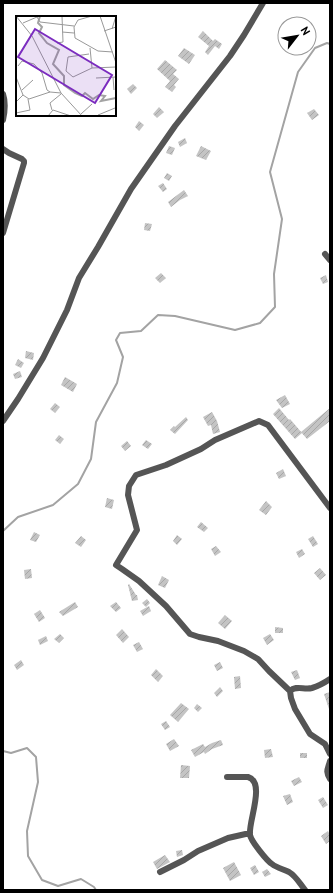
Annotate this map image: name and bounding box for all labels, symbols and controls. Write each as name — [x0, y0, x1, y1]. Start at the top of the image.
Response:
inset map — [16, 16, 116, 116]
north arrow — [277, 16, 317, 56]
text: N — [298, 24, 313, 38]

